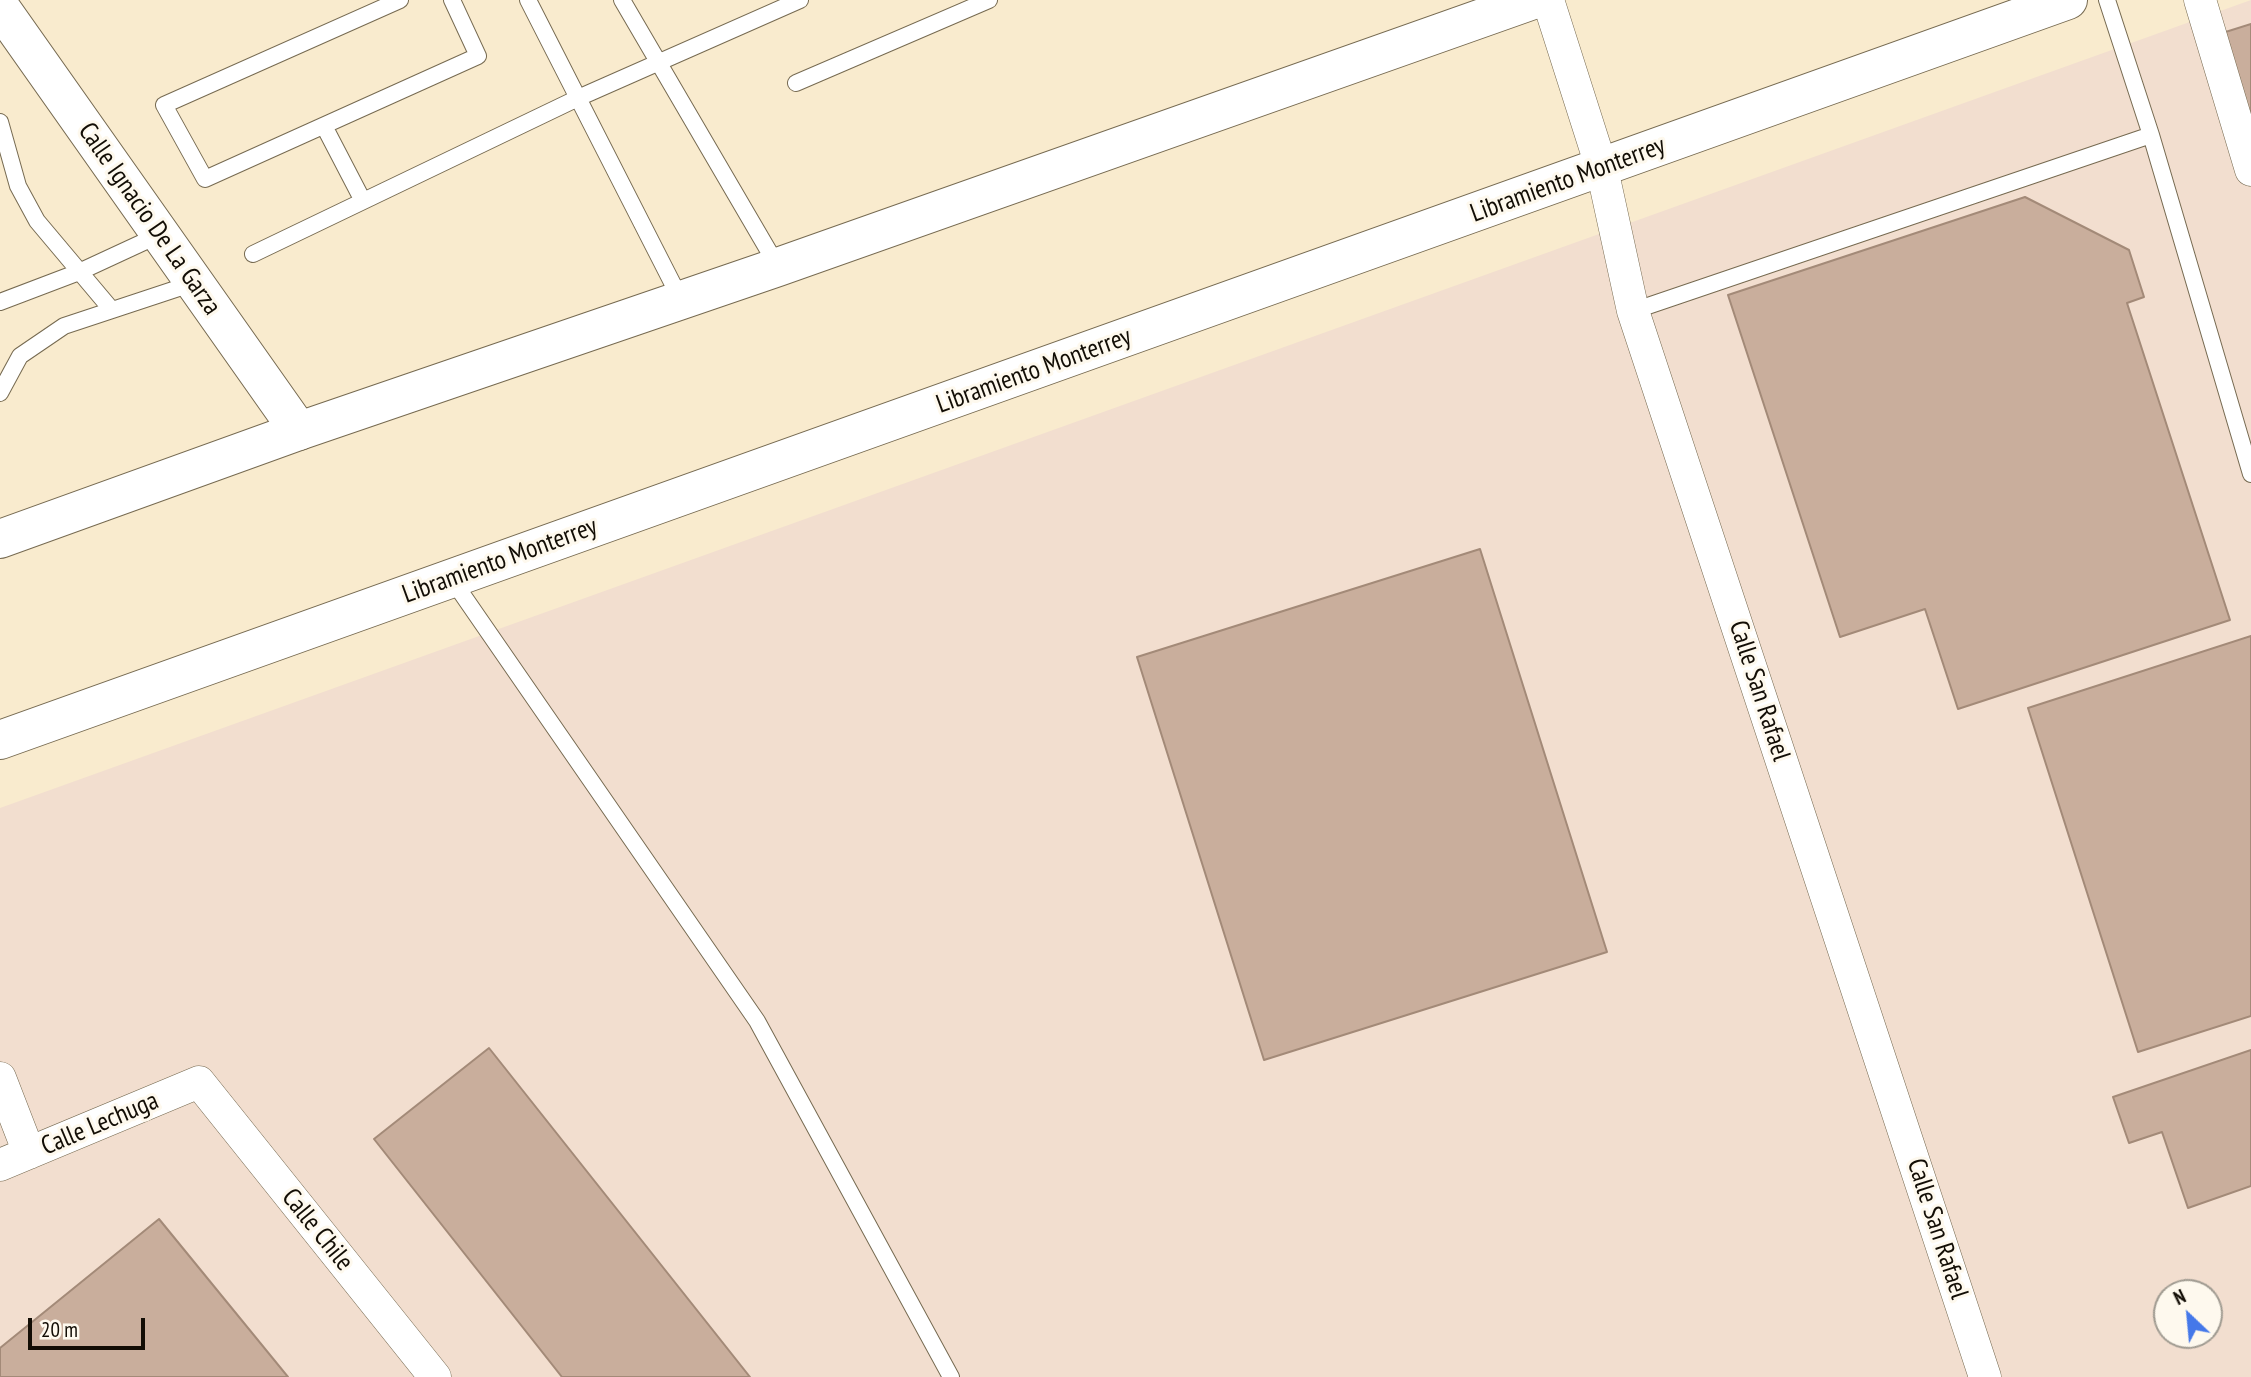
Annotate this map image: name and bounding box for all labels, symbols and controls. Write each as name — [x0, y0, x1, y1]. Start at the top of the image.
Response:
street label: Calle Ignacio De La Garza — [71, 117, 227, 321]
street label: Libramiento Monterrey — [1466, 130, 1670, 230]
street label: Libramiento Monterrey — [932, 321, 1136, 421]
street label: Libramiento Monterrey — [398, 511, 602, 611]
street label: Calle San Rafael — [1722, 617, 1796, 765]
street label: Calle Lechuga — [37, 1085, 163, 1163]
street label: Calle San Rafael — [1900, 1155, 1974, 1303]
street label: Calle Chile — [275, 1183, 359, 1277]
north arrow — [2153, 1279, 2223, 1349]
text: N — [2170, 1284, 2190, 1310]
scale bar — [32, 1304, 149, 1348]
text: 20 m — [41, 1316, 78, 1343]

